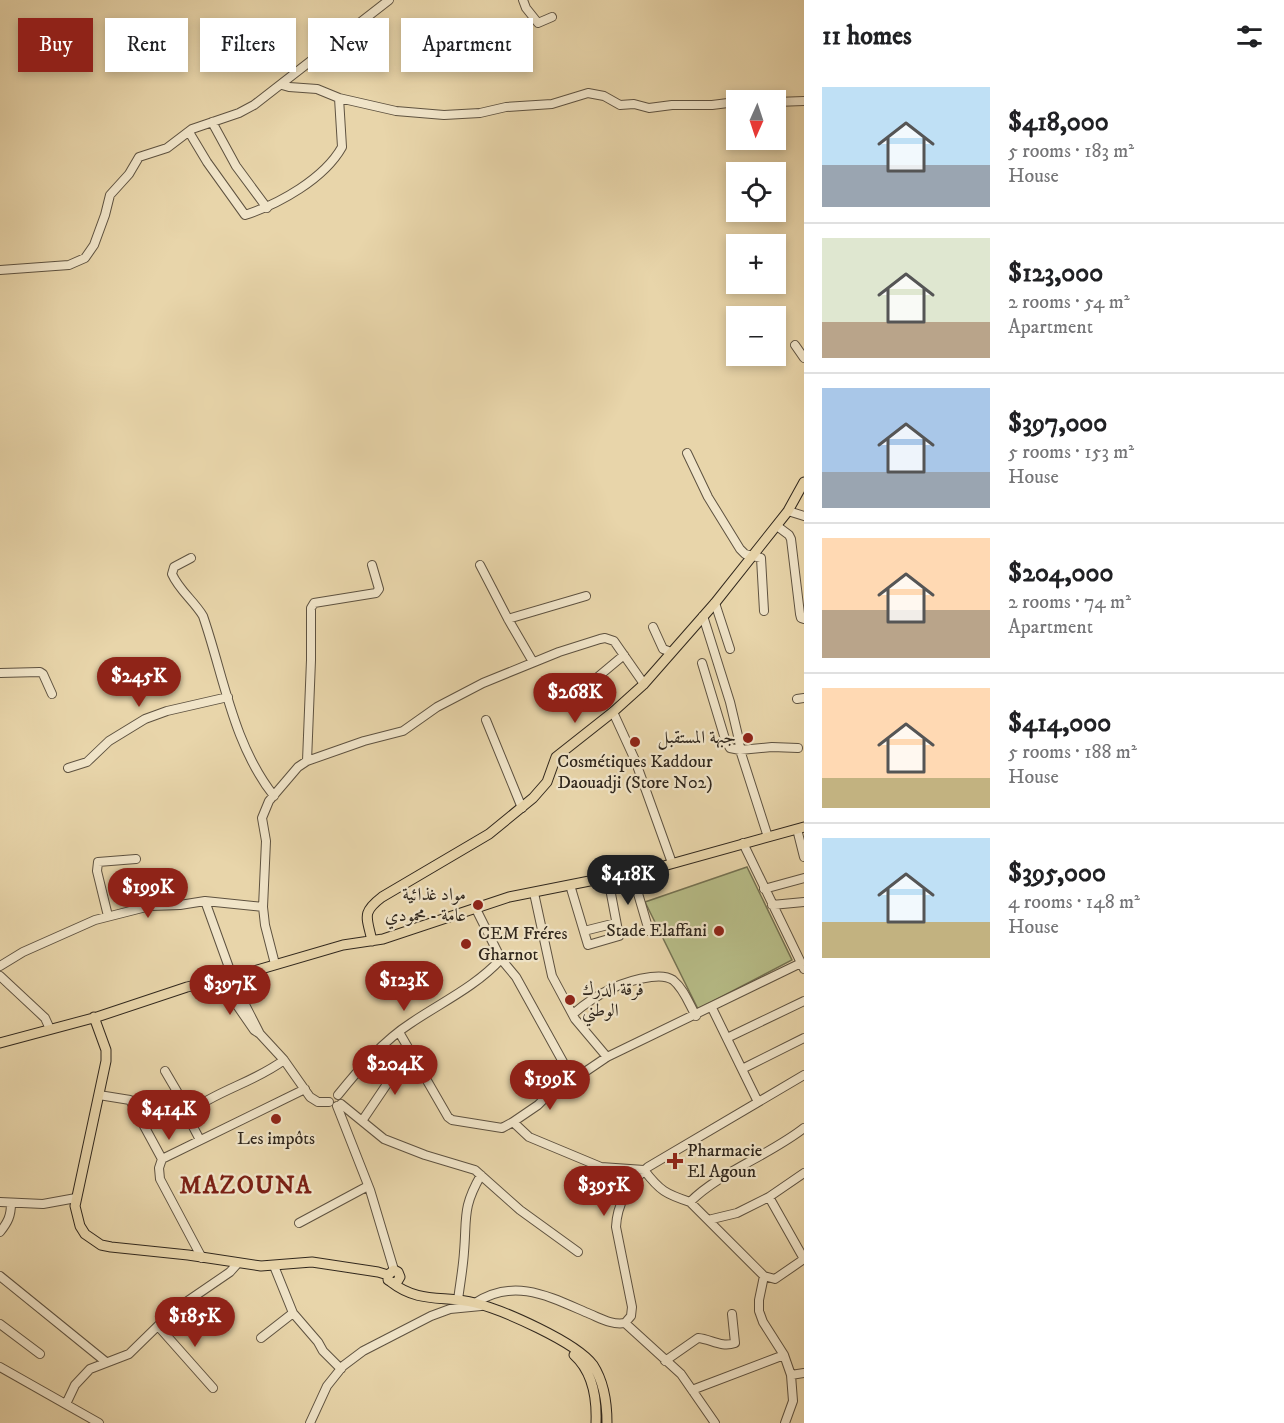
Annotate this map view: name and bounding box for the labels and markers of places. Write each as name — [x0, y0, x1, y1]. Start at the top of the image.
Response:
pin: $245K — [97, 657, 181, 708]
pin: $268K — [533, 673, 617, 724]
place label: جبهة المستقبل — [658, 727, 736, 750]
marker: جبهة المستقبل — [741, 731, 755, 745]
marker: Cosmétiques Kaddour Daouadji (Store N02) — [628, 735, 642, 749]
place label: Cosmétiques Kaddour Daouadji (Store N02) — [557, 751, 713, 794]
pin: $418K — [586, 855, 670, 906]
pin: $199K — [106, 868, 190, 919]
place label: مواد غذائية عامة - محمودي — [385, 884, 466, 930]
marker: مواد غذائية عامة - محمودي — [471, 898, 485, 912]
place label: Stade Elaffani — [606, 920, 707, 942]
place label: CEM Fréres Gharnot — [478, 923, 568, 966]
marker: Stade Elaffani — [712, 924, 726, 938]
marker: CEM Fréres Gharnot — [459, 937, 473, 951]
pin: $123K — [362, 961, 446, 1012]
pin: $397K — [188, 965, 272, 1016]
place label: فرقة الدرك الوطني — [582, 979, 644, 1027]
marker: فرقة الدرك الوطني — [563, 993, 577, 1007]
pin: $204K — [353, 1045, 437, 1096]
pin: $199K — [508, 1060, 592, 1111]
pin: $414K — [127, 1090, 211, 1141]
marker: Les impôts — [269, 1112, 283, 1126]
place label: Les impôts — [237, 1128, 315, 1150]
place label: Pharmacie El Agoun — [687, 1140, 762, 1183]
marker: Pharmacie El Agoun — [668, 1154, 682, 1168]
pin: $395K — [562, 1166, 646, 1217]
pin: $185K — [153, 1297, 237, 1348]

